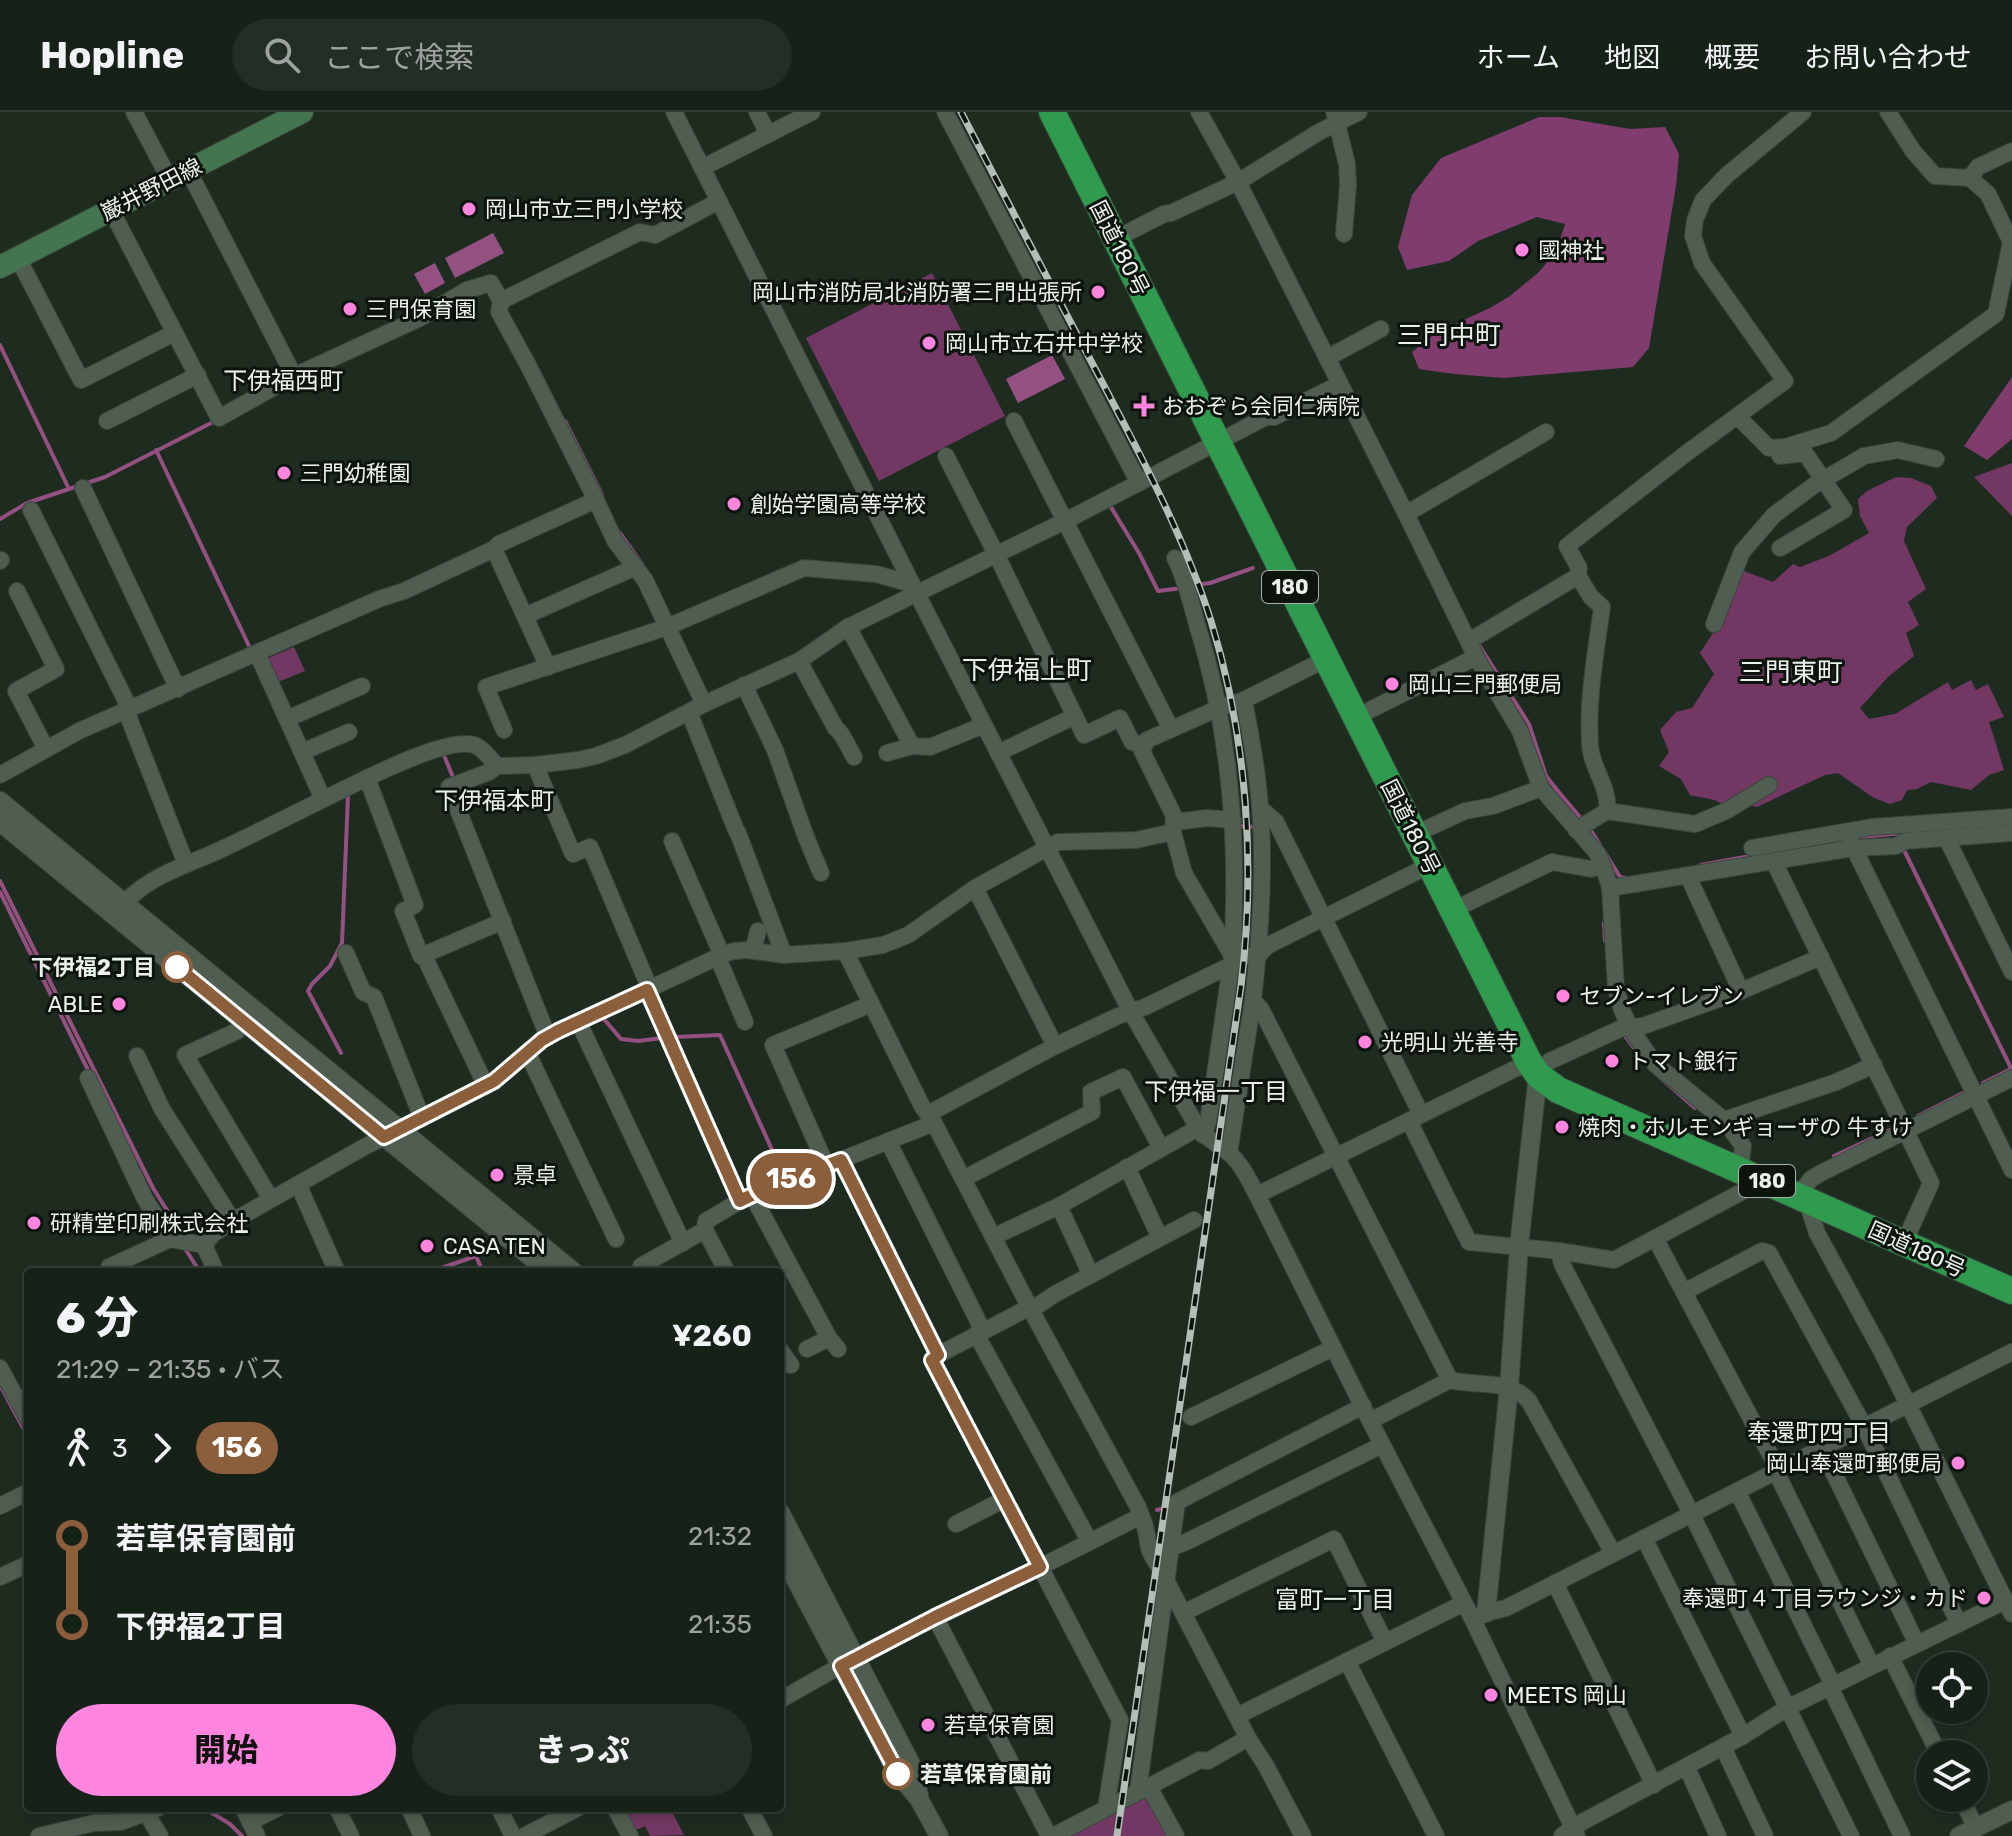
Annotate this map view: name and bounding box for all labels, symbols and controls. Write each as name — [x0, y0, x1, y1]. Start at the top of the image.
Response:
search box — [232, 19, 792, 91]
text: Hopline — [40, 32, 184, 78]
icon: search — [260, 33, 304, 77]
text: ここで検索 — [324, 40, 474, 76]
text: ホーム — [1477, 41, 1560, 74]
text: 地図 — [1604, 41, 1660, 74]
text: 概要 — [1704, 41, 1760, 74]
text: お問い合わせ — [1804, 41, 1972, 74]
street label: 巌井野田線 — [96, 152, 206, 226]
place label: 岡山市立三門小学校 — [485, 196, 683, 223]
street label: 国道180号 — [1084, 196, 1155, 300]
marker: 岡山市立三門小学校 — [460, 200, 478, 218]
place label: 國神社 — [1538, 237, 1604, 264]
marker: 國神社 — [1513, 241, 1531, 259]
place label: 岡山市消防局北消防署三門出張所 — [752, 279, 1082, 306]
marker: 岡山市消防局北消防署三門出張所 — [1089, 283, 1107, 301]
place label: 三門保育園 — [366, 296, 476, 323]
marker: 三門保育園 — [341, 300, 359, 318]
district label: 三門中町 — [1397, 320, 1501, 351]
place label: 岡山市立石井中学校 — [945, 330, 1143, 357]
marker: 岡山市立石井中学校 — [920, 334, 938, 352]
district label: 下伊福西町 — [223, 367, 343, 395]
place label: おおぞら会同仁病院 — [1162, 393, 1360, 420]
marker: おおぞら会同仁病院 — [1133, 395, 1155, 417]
place label: 三門幼稚園 — [300, 460, 410, 487]
marker: 三門幼稚園 — [275, 464, 293, 482]
place label: 創始学園高等学校 — [750, 491, 926, 518]
marker: 創始学園高等学校 — [725, 495, 743, 513]
road number: 180 — [1262, 571, 1318, 603]
district label: 下伊福上町 — [962, 655, 1092, 686]
district label: 三門東町 — [1739, 657, 1843, 688]
place label: 岡山三門郵便局 — [1408, 671, 1562, 698]
marker: 岡山三門郵便局 — [1383, 675, 1401, 693]
street label: 国道180号 — [1375, 775, 1446, 879]
district label: 下伊福本町 — [434, 787, 554, 815]
marker: 下伊福2丁目 — [162, 952, 192, 982]
place label: 下伊福2丁目 — [31, 954, 155, 981]
place label: セブン-イレブン — [1579, 983, 1744, 1010]
marker: セブン-イレブン — [1554, 987, 1572, 1005]
place label: ABLE — [48, 991, 103, 1018]
marker: ABLE — [110, 995, 128, 1013]
place label: 光明山 光善寺 — [1381, 1029, 1518, 1056]
marker: 光明山 光善寺 — [1356, 1033, 1374, 1051]
place label: トマト銀行 — [1628, 1048, 1738, 1075]
marker: トマト銀行 — [1603, 1052, 1621, 1070]
district label: 下伊福一丁目 — [1144, 1078, 1288, 1106]
place label: 焼肉・ホルモンギョーザの 牛すけ — [1578, 1114, 1913, 1141]
marker: 焼肉・ホルモンギョーザの 牛すけ — [1553, 1118, 1571, 1136]
line badge: 156 — [745, 1153, 837, 1205]
place label: 景卓 — [513, 1162, 557, 1189]
text: 156 — [766, 1162, 816, 1195]
road number: 180 — [1739, 1165, 1795, 1197]
marker: 景卓 — [488, 1166, 506, 1184]
place label: 研精堂印刷株式会社 — [50, 1210, 248, 1237]
marker: 研精堂印刷株式会社 — [25, 1214, 43, 1232]
street label: 国道180号 — [1864, 1216, 1970, 1283]
place label: CASA TEN — [443, 1233, 546, 1260]
marker: CASA TEN — [418, 1237, 436, 1255]
text: 6 分 — [56, 1292, 138, 1344]
text: ¥260 — [672, 1318, 752, 1354]
text: 21:29 – 21:35 · バス — [56, 1354, 285, 1385]
district label: 奉還町四丁目 — [1747, 1419, 1891, 1447]
icon: walk — [56, 1426, 100, 1470]
icon: forward — [140, 1426, 184, 1470]
text: 156 — [212, 1431, 262, 1464]
text: 3 — [112, 1433, 128, 1464]
place label: 岡山奉還町郵便局 — [1766, 1450, 1942, 1477]
marker: 岡山奉還町郵便局 — [1949, 1454, 1967, 1472]
text: 若草保育園前 — [116, 1521, 296, 1557]
text: 21:32 — [688, 1521, 752, 1552]
place label: 奉還町４丁目ラウンジ・カド — [1682, 1585, 1968, 1612]
district label: 富町一丁目 — [1275, 1586, 1395, 1614]
marker: 奉還町４丁目ラウンジ・カド — [1975, 1589, 1993, 1607]
text: 下伊福2丁目 — [116, 1609, 286, 1645]
text: 21:35 — [688, 1609, 752, 1640]
map controls — [1916, 1652, 1988, 1812]
button: locate — [1916, 1652, 1988, 1724]
place label: MEETS 岡山 — [1507, 1682, 1627, 1709]
marker: MEETS 岡山 — [1482, 1686, 1500, 1704]
button: 開始 — [56, 1704, 396, 1796]
button: きっぷ — [412, 1704, 752, 1796]
place label: 若草保育園 — [944, 1712, 1054, 1739]
marker: 若草保育園 — [919, 1716, 937, 1734]
button: layers — [1916, 1740, 1988, 1812]
marker: 若草保育園前 — [883, 1759, 913, 1789]
place label: 若草保育園前 — [920, 1761, 1052, 1788]

